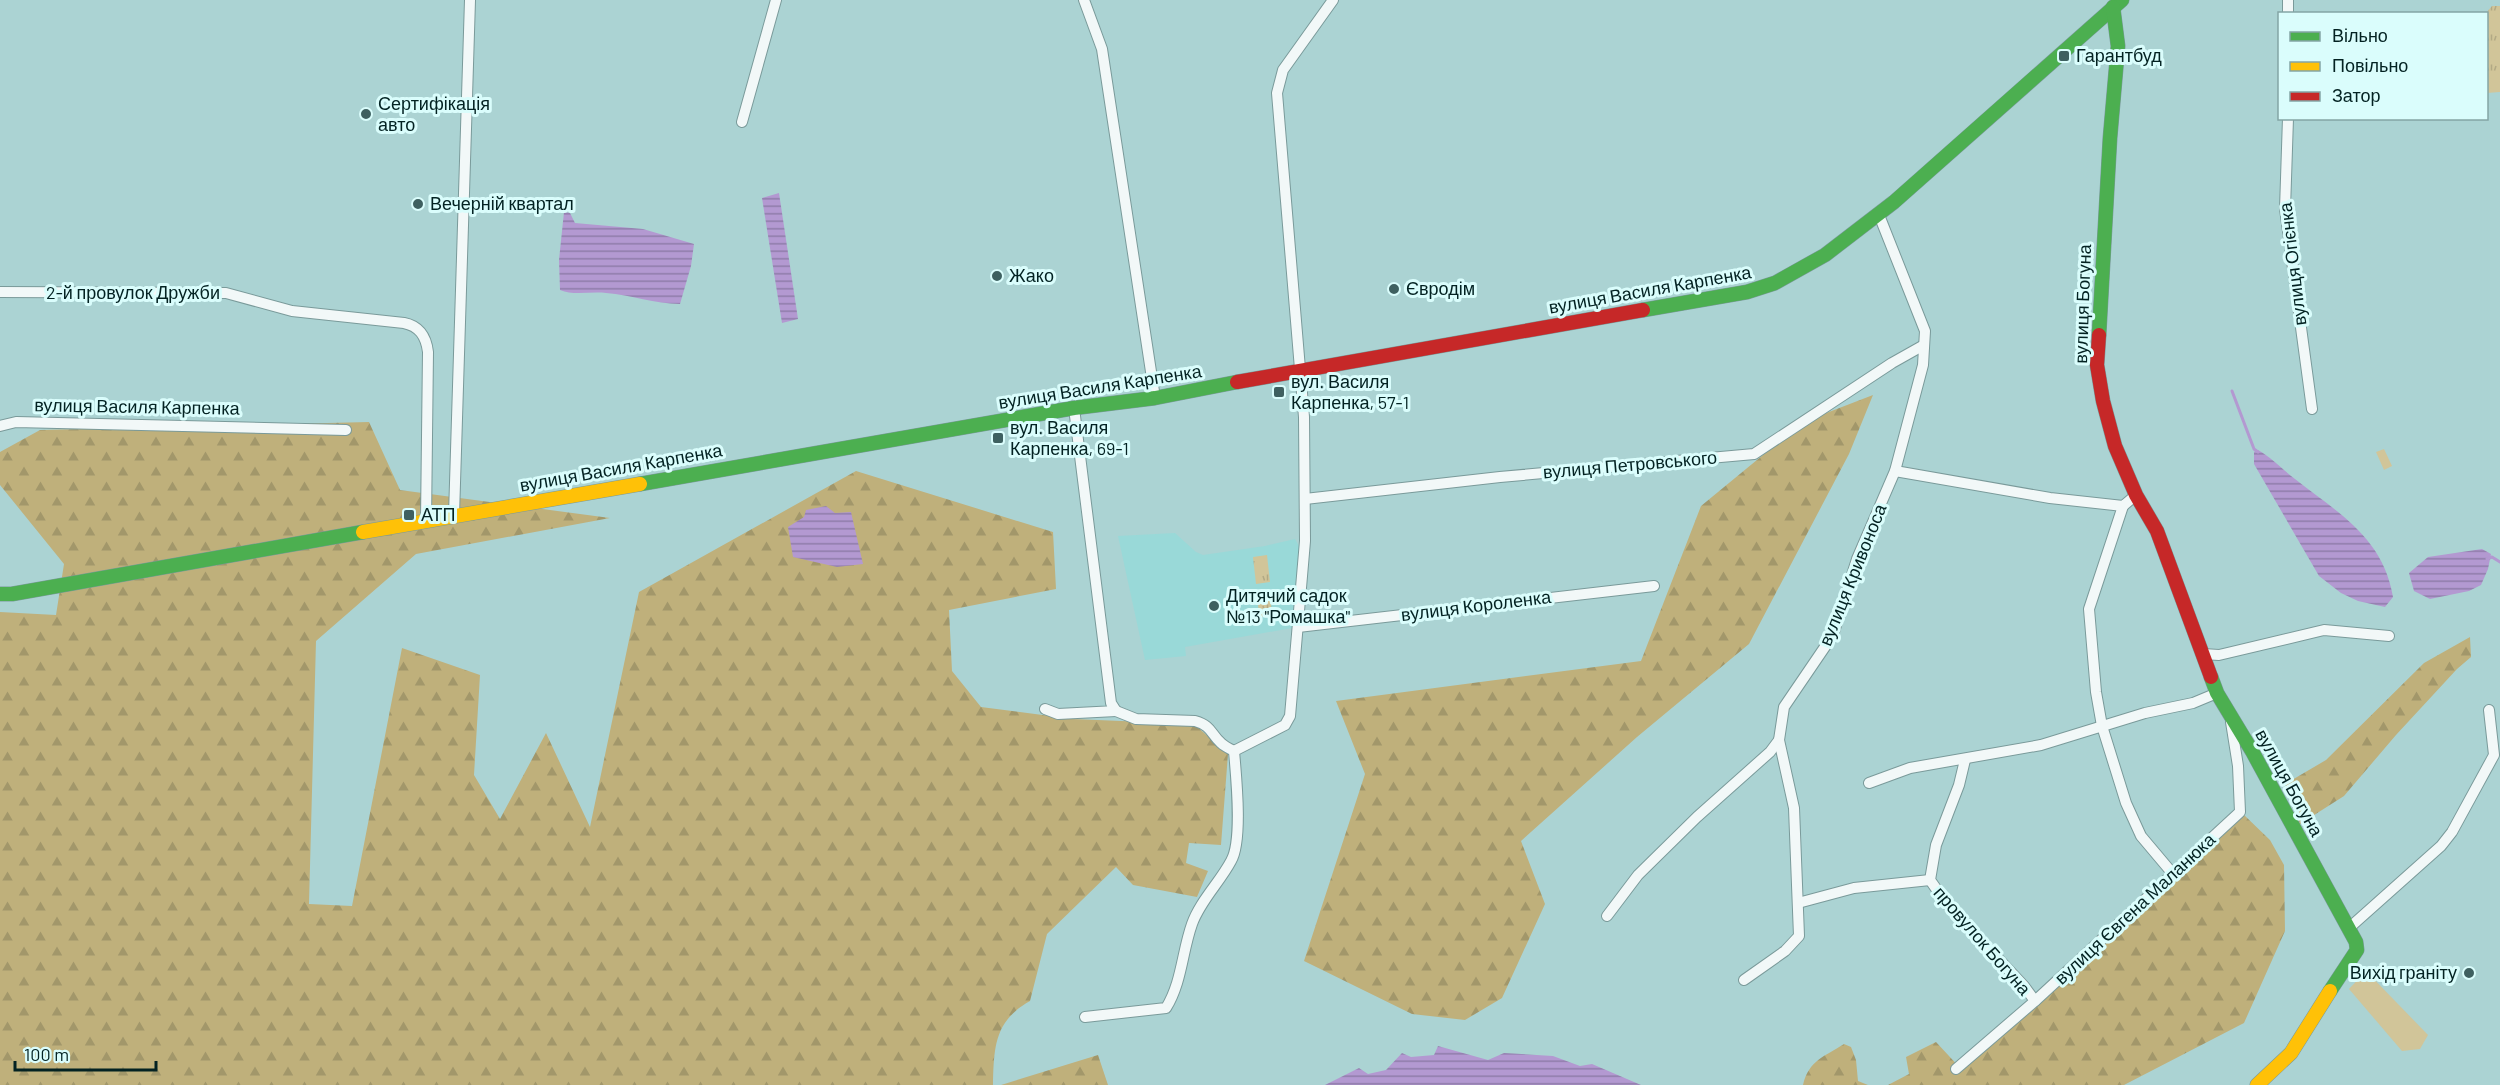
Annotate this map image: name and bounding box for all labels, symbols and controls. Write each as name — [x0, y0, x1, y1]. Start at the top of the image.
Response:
legend — [2278, 12, 2488, 120]
text: Вільно — [2332, 24, 2388, 46]
place label: Гарантбуд — [2076, 44, 2162, 66]
marker: Гарантбуд — [2057, 49, 2071, 63]
text: Повільно — [2332, 54, 2408, 76]
text: Затор — [2332, 84, 2381, 106]
place label: Сертифікація авто — [378, 92, 490, 135]
marker: Сертифікація авто — [359, 107, 373, 121]
place label: Вечерній квартал — [430, 192, 574, 214]
marker: Вечерній квартал — [411, 197, 425, 211]
street label: вулиця Огієнка — [2273, 200, 2310, 327]
street label: вулиця Богуна — [2069, 243, 2095, 364]
street label: вулиця Василя Карпенка — [1547, 260, 1754, 318]
place label: Жако — [1009, 264, 1054, 286]
marker: Жако — [990, 269, 1004, 283]
place label: Євродім — [1406, 277, 1475, 299]
street label: 2-й провулок Дружби — [46, 281, 220, 303]
marker: Євродім — [1387, 282, 1401, 296]
street label: вулиця Василя Карпенка — [997, 359, 1204, 413]
place label: вул. Василя Карпенка, 57-1 — [1291, 370, 1409, 413]
marker: вул. Василя Карпенка, 57-1 — [1272, 385, 1286, 399]
street label: вулиця Василя Карпенка — [34, 393, 241, 419]
place label: вул. Василя Карпенка, 69-1 — [1010, 416, 1129, 459]
marker: вул. Василя Карпенка, 69-1 — [991, 431, 1005, 445]
street label: вулиця Василя Карпенка — [518, 438, 725, 496]
street label: вулиця Петровського — [1542, 445, 1718, 483]
street label: вулиця Кривоноса — [1814, 500, 1891, 649]
place label: АТП — [421, 503, 456, 525]
marker: АТП — [402, 508, 416, 522]
place label: Дитячий садок №13 "Ромашка" — [1226, 584, 1351, 627]
street label: вулиця Короленка — [1400, 585, 1553, 625]
marker: Дитячий садок №13 "Ромашка" — [1207, 599, 1221, 613]
street label: вулиця Богуна — [2251, 725, 2329, 841]
street label: вулиця Євгена Маланюка — [2049, 827, 2220, 988]
street label: провулок Богуна — [1929, 881, 2037, 1000]
place label: Вихід граніту — [2350, 961, 2457, 983]
marker: Вихід граніту — [2462, 966, 2476, 980]
scale bar — [15, 1034, 156, 1072]
text: 100 m — [24, 1043, 69, 1065]

